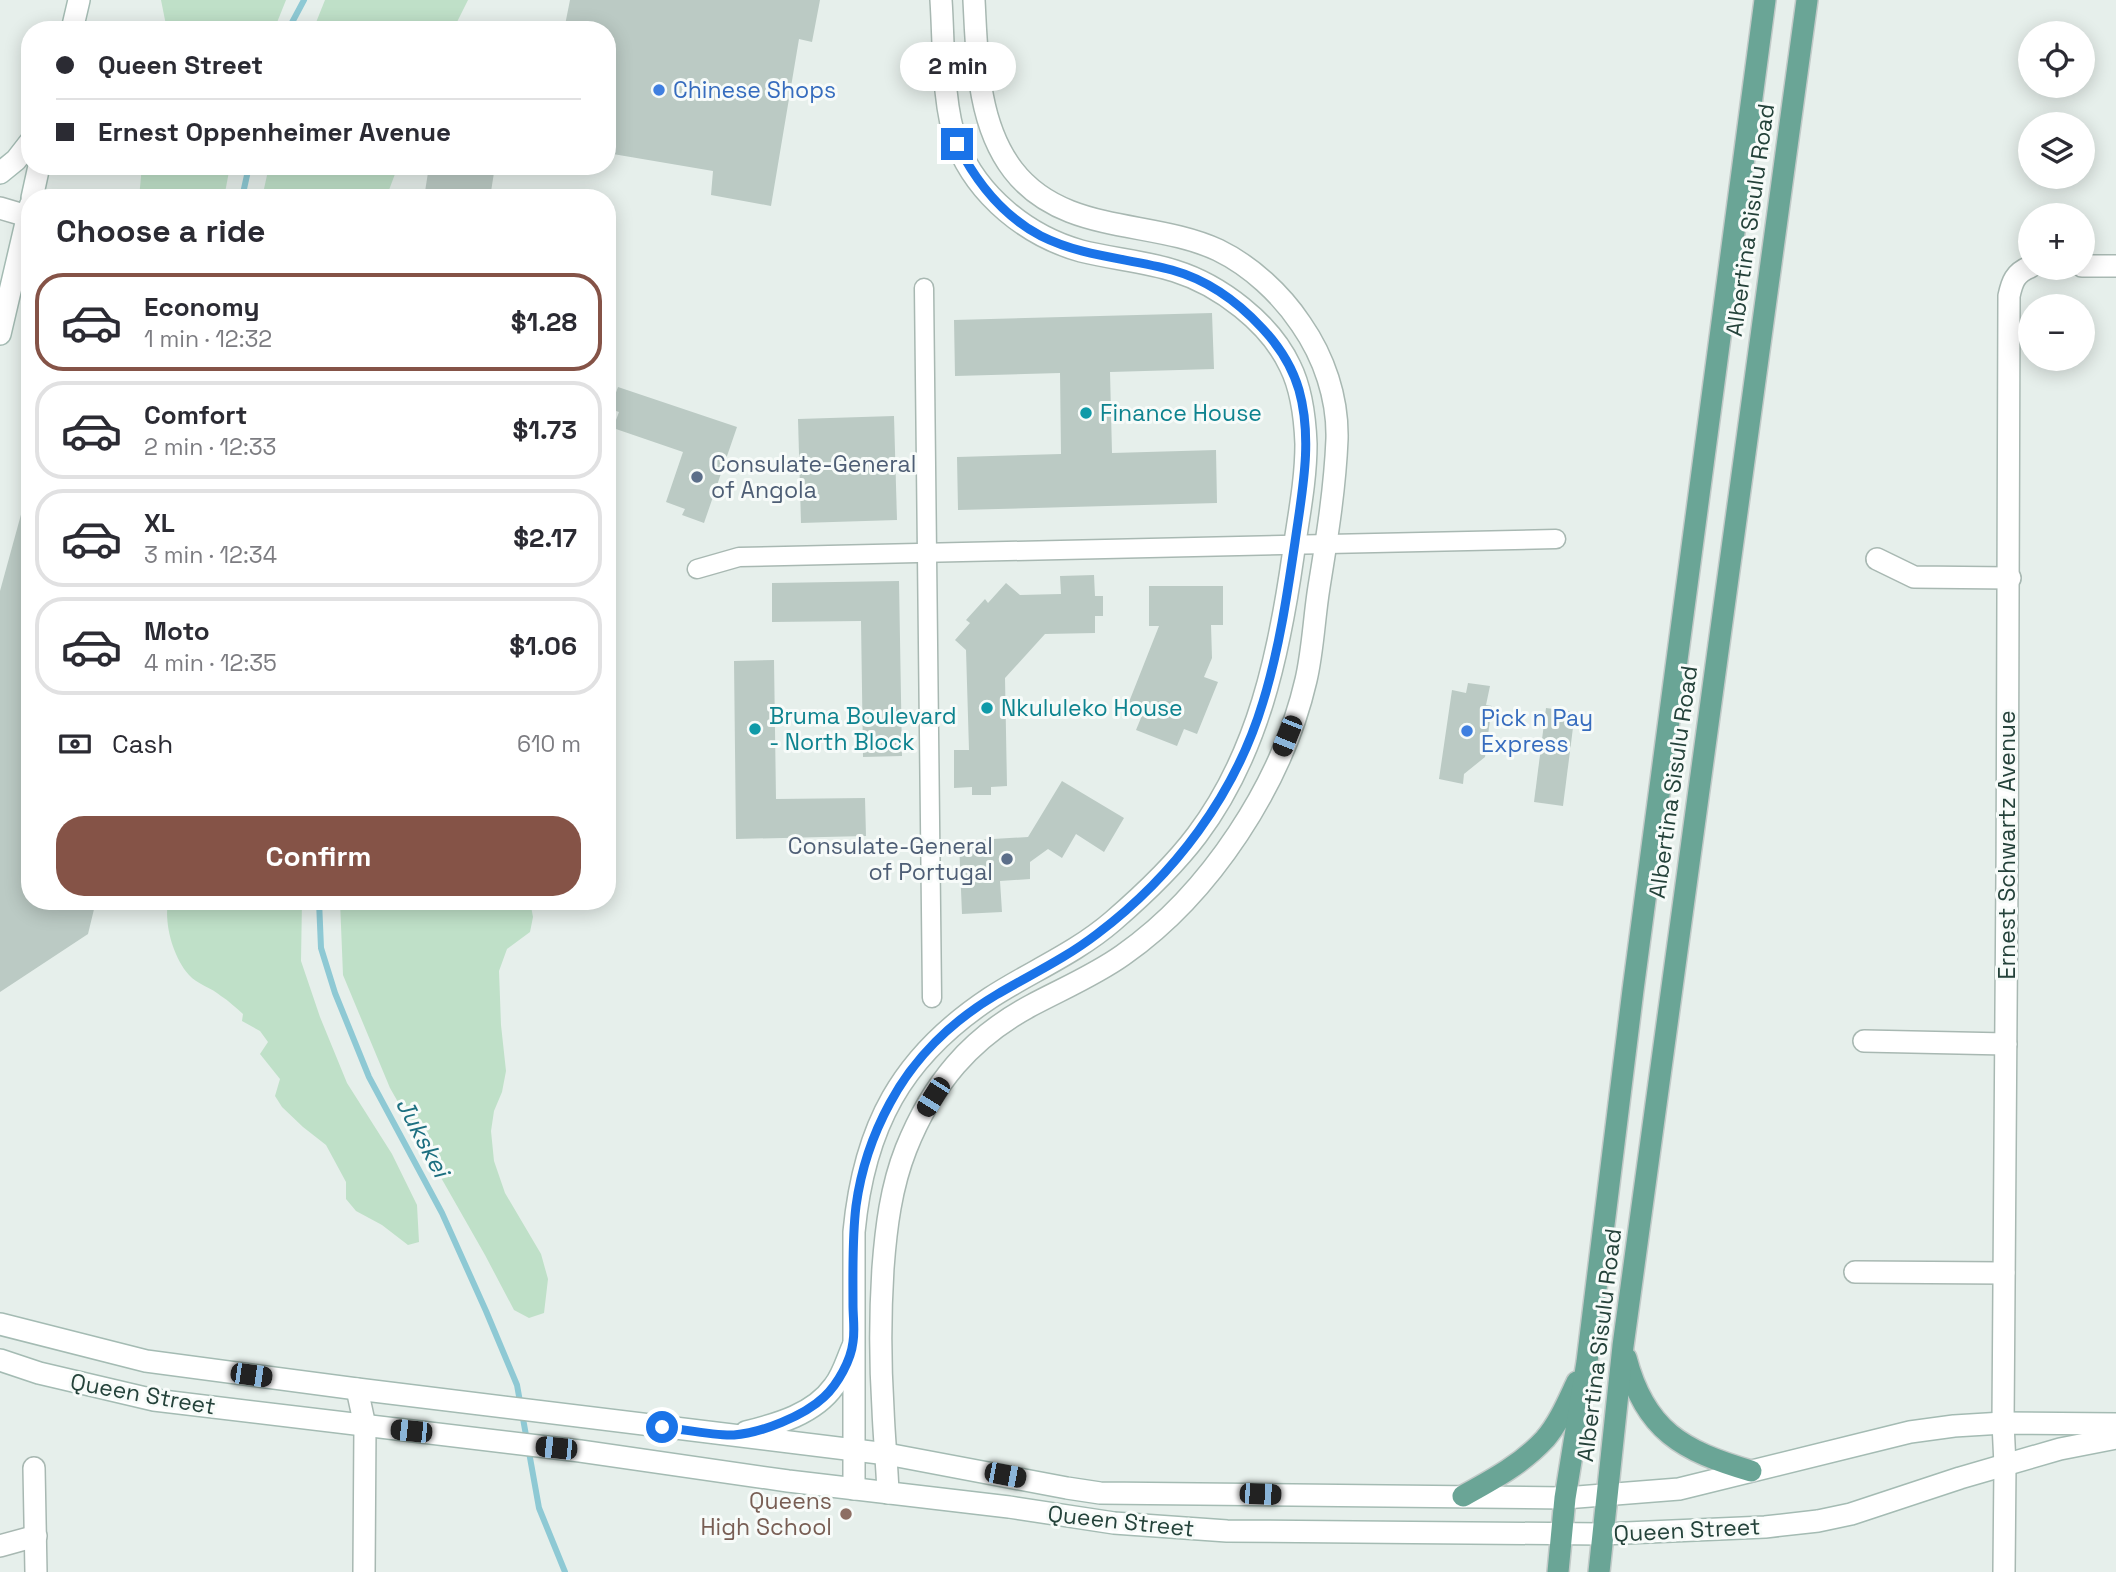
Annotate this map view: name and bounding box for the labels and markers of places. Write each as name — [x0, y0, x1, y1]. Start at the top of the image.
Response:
place label: Chinese Shops — [673, 75, 836, 105]
marker: Chinese Shops — [651, 82, 667, 98]
place label: Finance House — [1100, 398, 1262, 428]
marker: Finance House — [1078, 405, 1094, 421]
place label: Consulate-General of Angola — [711, 449, 916, 505]
marker: Consulate-General of Angola — [689, 469, 705, 485]
place label: Nkululeko House — [1001, 693, 1183, 723]
marker: Nkululeko House — [979, 700, 995, 716]
place label: Bruma Boulevard - North Block — [769, 701, 956, 757]
place label: Pick n Pay Express — [1481, 703, 1593, 759]
marker: Bruma Boulevard - North Block — [747, 721, 763, 737]
marker: Pick n Pay Express — [1459, 723, 1475, 739]
place label: Consulate-General of Portugal — [788, 831, 993, 887]
marker: Consulate-General of Portugal — [999, 851, 1015, 867]
place label: Queens High School — [701, 1486, 832, 1542]
marker: Queens High School — [838, 1506, 854, 1522]

